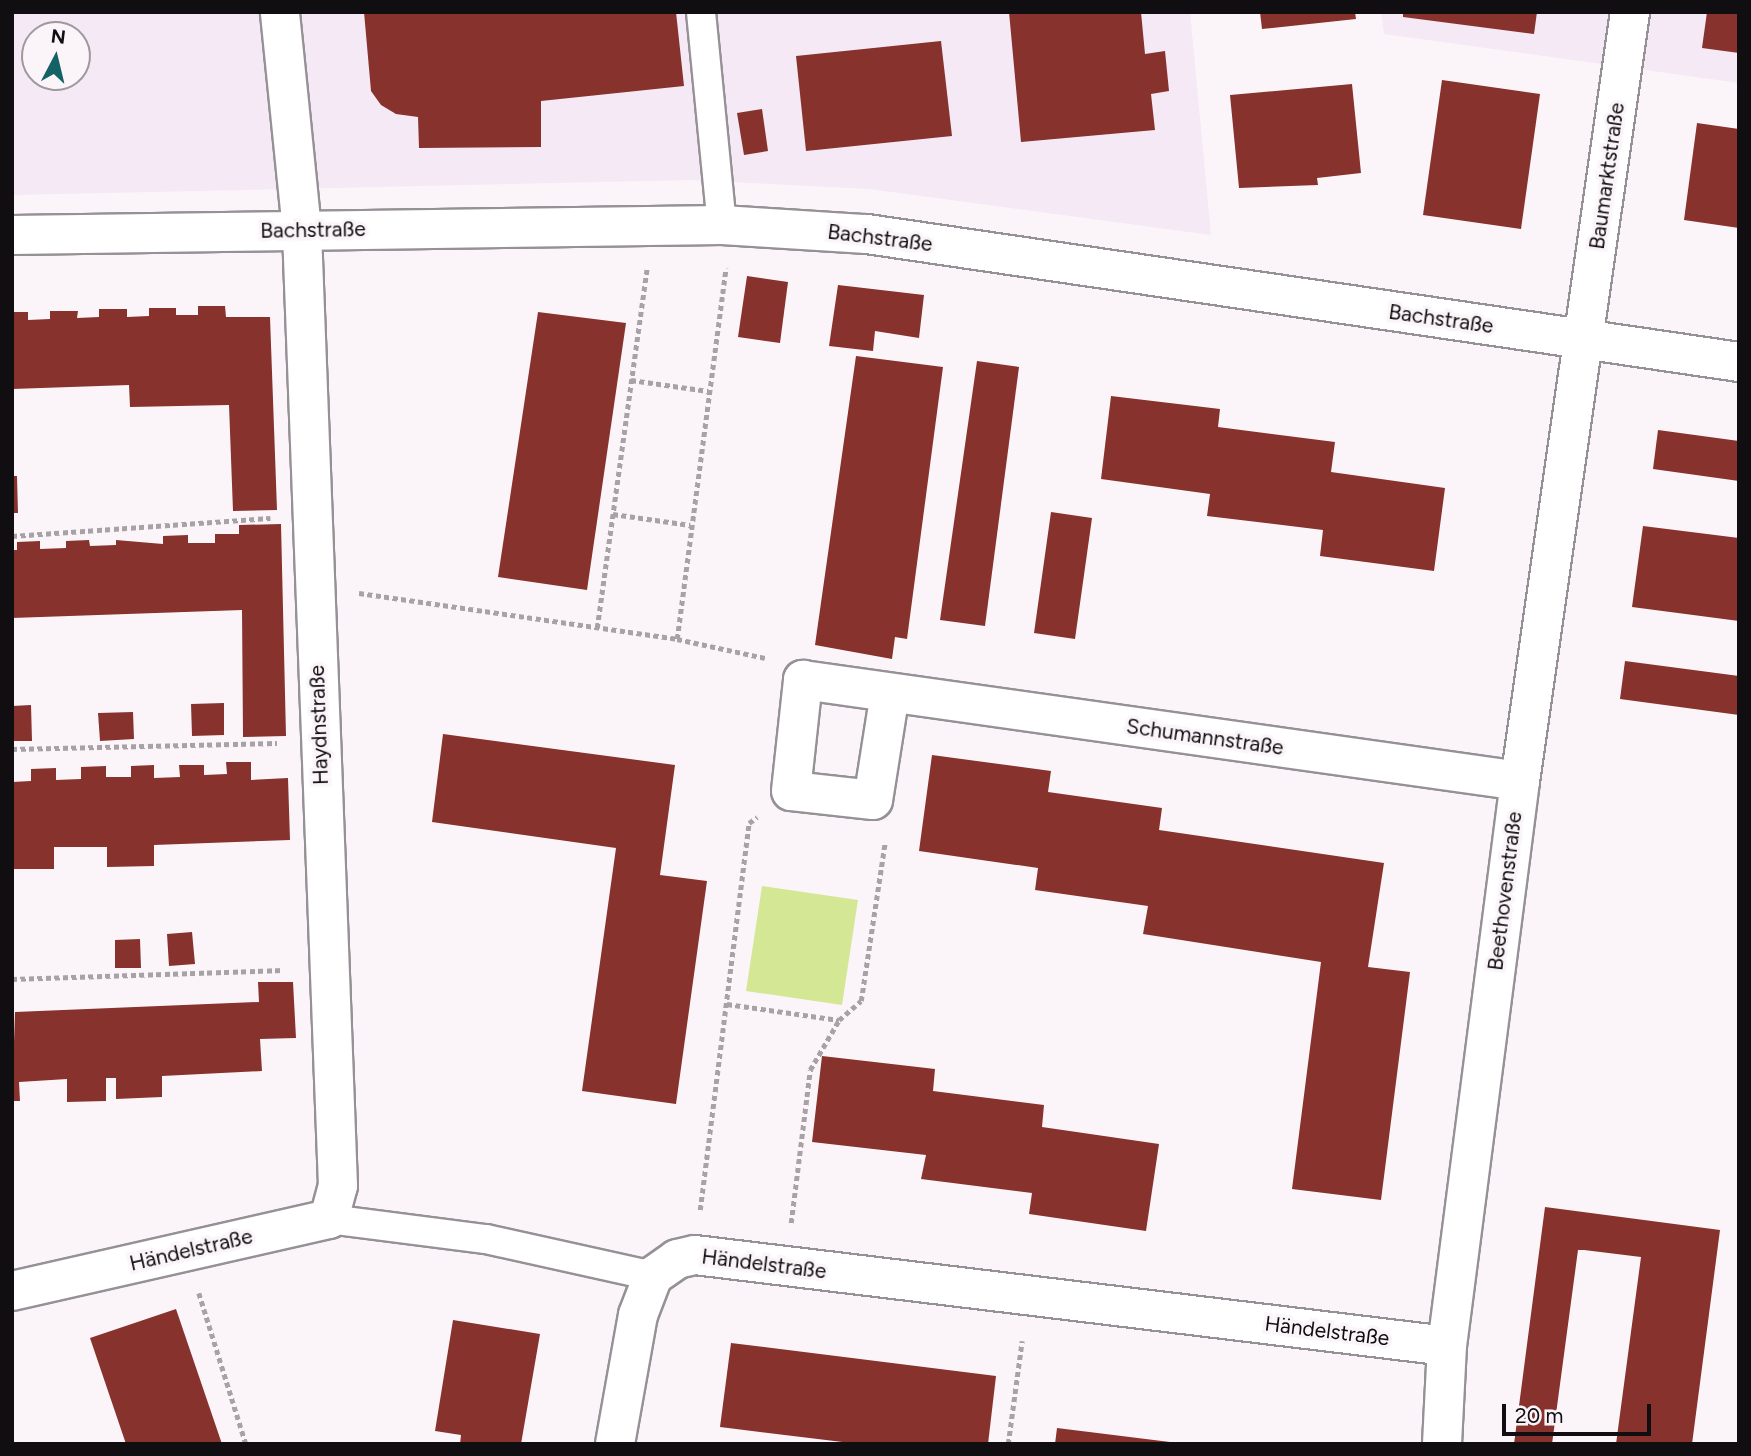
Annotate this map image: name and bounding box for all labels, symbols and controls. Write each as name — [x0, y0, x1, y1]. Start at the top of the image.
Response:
north arrow — [21, 21, 91, 91]
text: N — [50, 24, 67, 49]
street label: Baumarktstraße — [1584, 101, 1630, 251]
street label: Bachstraße — [260, 216, 366, 244]
street label: Bachstraße — [826, 219, 934, 257]
street label: Bachstraße — [1387, 299, 1495, 339]
street label: Haydnstraße — [304, 665, 334, 785]
street label: Schumannstraße — [1125, 713, 1285, 761]
street label: Beethovenstraße — [1483, 810, 1527, 972]
street label: Händelstraße — [127, 1224, 255, 1276]
street label: Händelstraße — [700, 1244, 828, 1284]
street label: Händelstraße — [1263, 1311, 1391, 1351]
scale bar — [1506, 1390, 1655, 1434]
text: 20 m — [1515, 1403, 1563, 1428]

